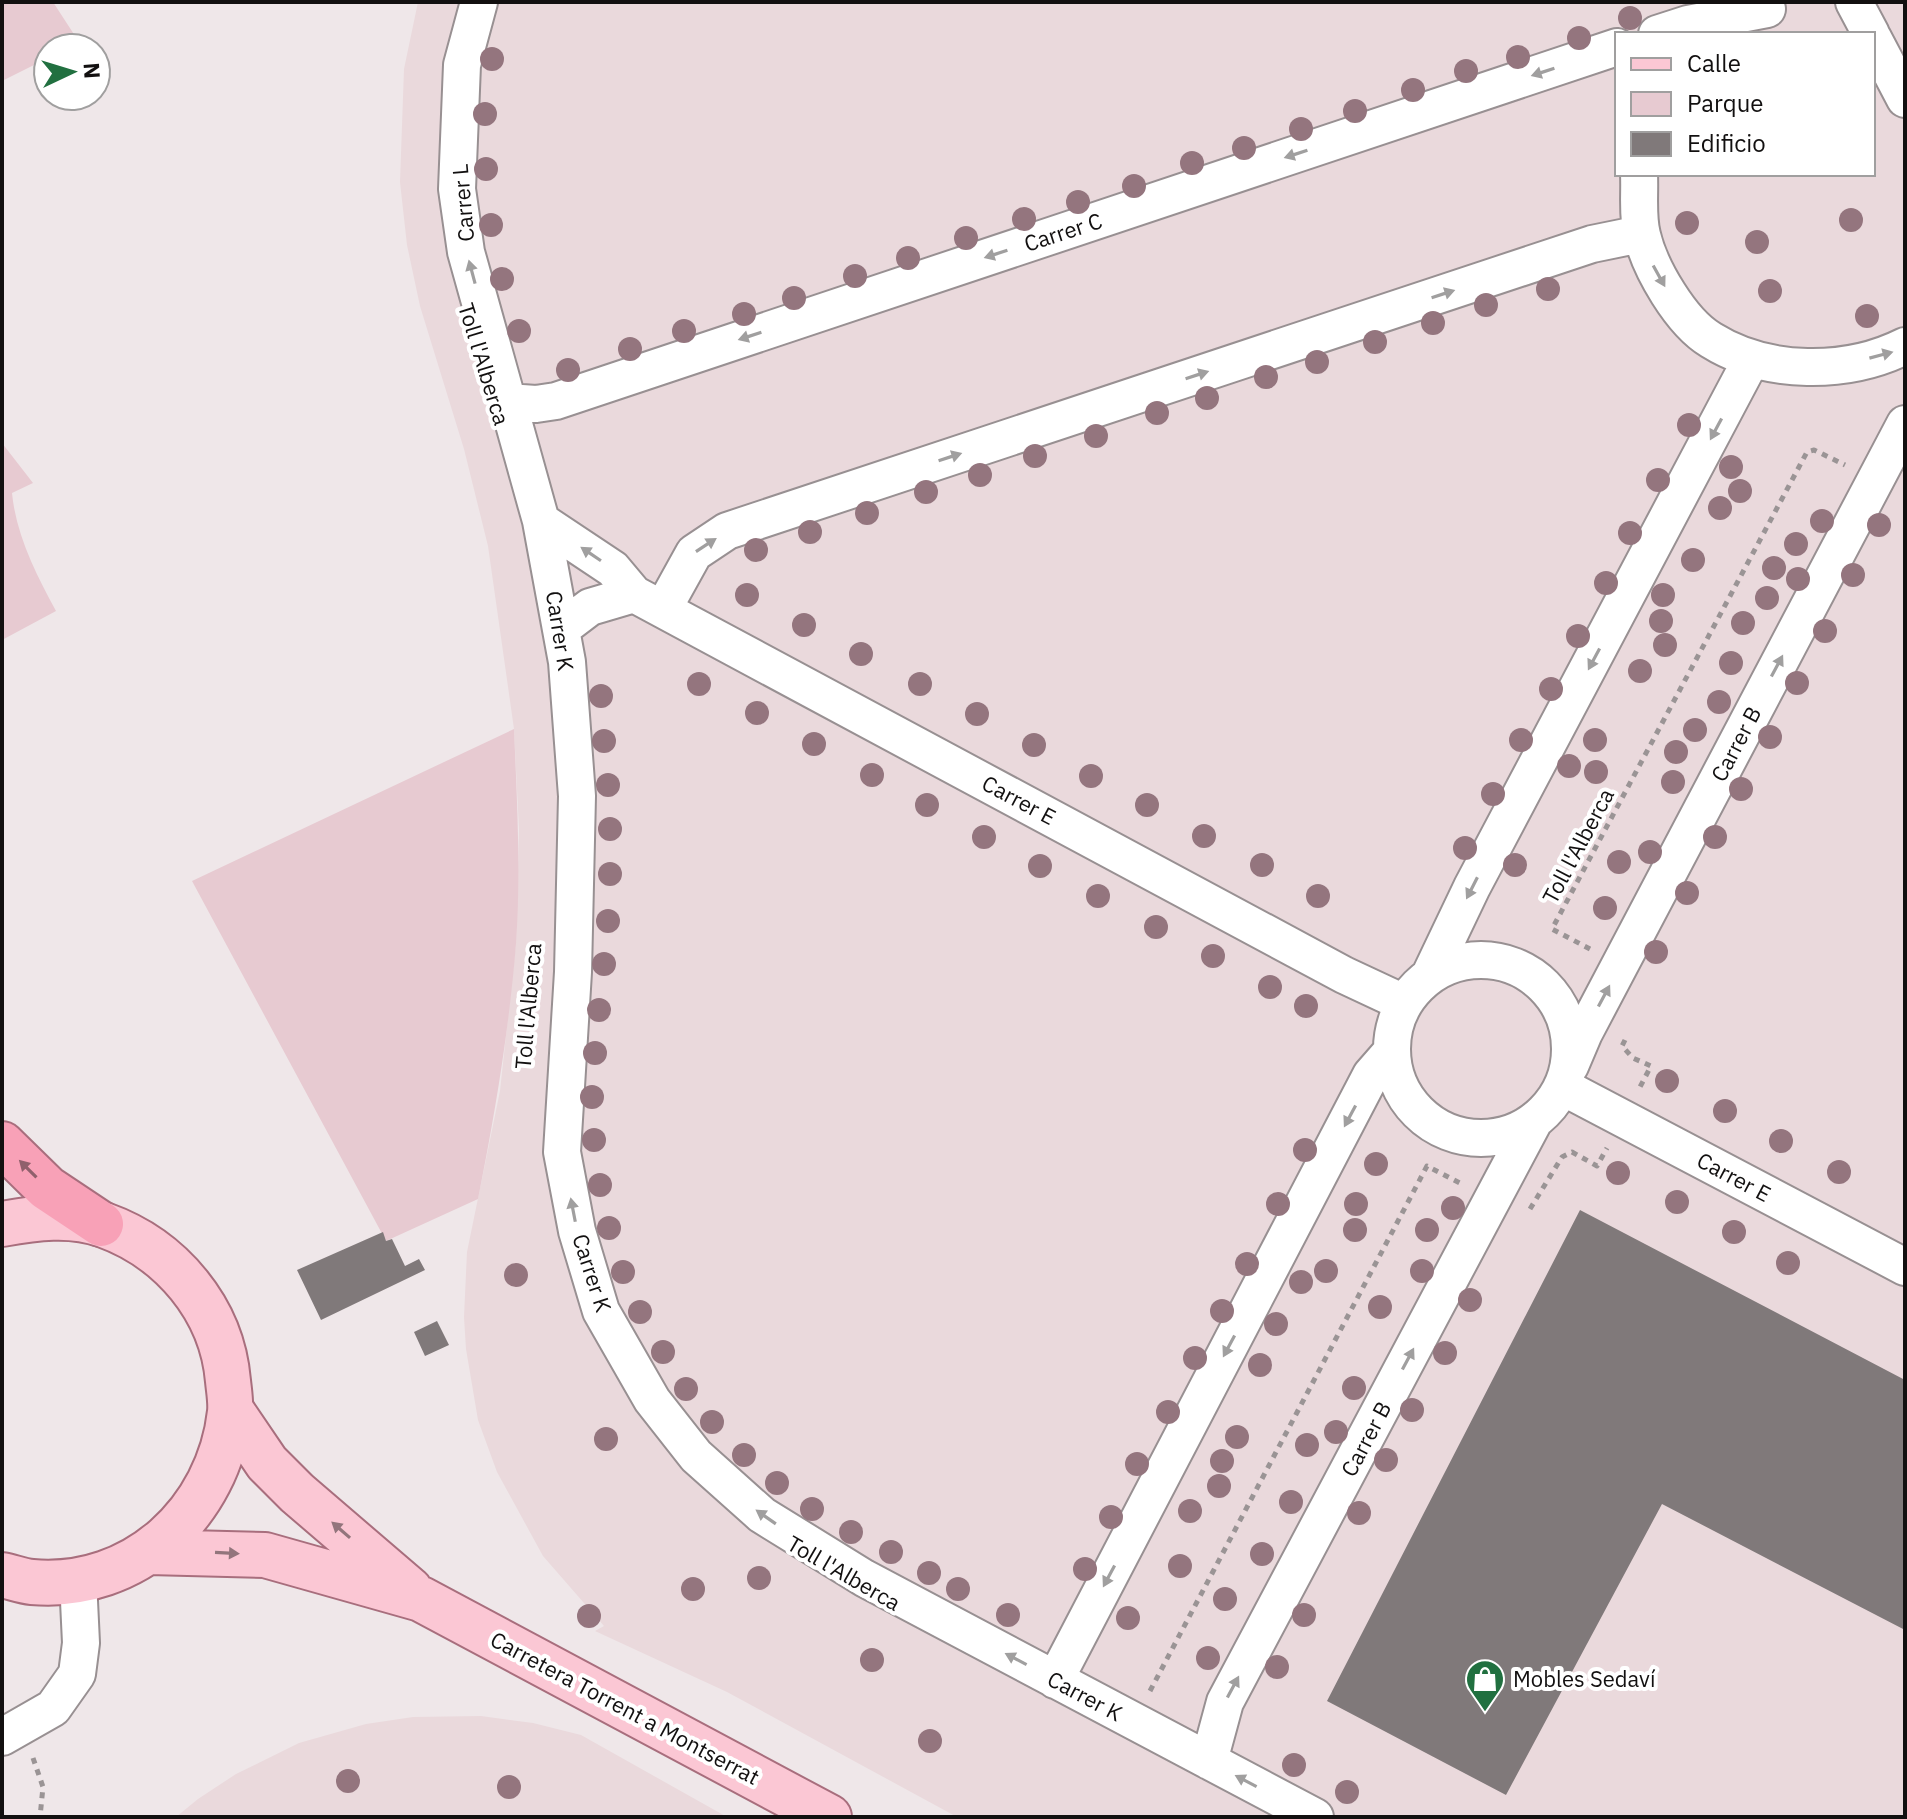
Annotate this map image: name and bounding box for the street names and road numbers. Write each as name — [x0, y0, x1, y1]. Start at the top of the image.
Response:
street label: Carrer L — [445, 163, 480, 243]
street label: Carrer C — [1020, 205, 1106, 258]
street label: Toll l'Alberca — [452, 299, 517, 429]
street label: Carrer K — [540, 589, 581, 673]
street label: Carrer B — [1704, 701, 1767, 786]
street label: Carrer E — [977, 768, 1061, 831]
street label: Toll l'Alberca — [1535, 783, 1620, 908]
street label: Toll l'Alberca — [508, 941, 547, 1070]
street label: Carrer E — [1692, 1145, 1776, 1208]
street label: Carrer K — [566, 1230, 619, 1316]
street label: Carrer B — [1334, 1396, 1397, 1481]
street label: Toll l'Alberca — [782, 1528, 906, 1617]
street label: Carretera Torrent a Montserrat — [486, 1624, 765, 1791]
street label: Carrer K — [1043, 1664, 1128, 1727]

